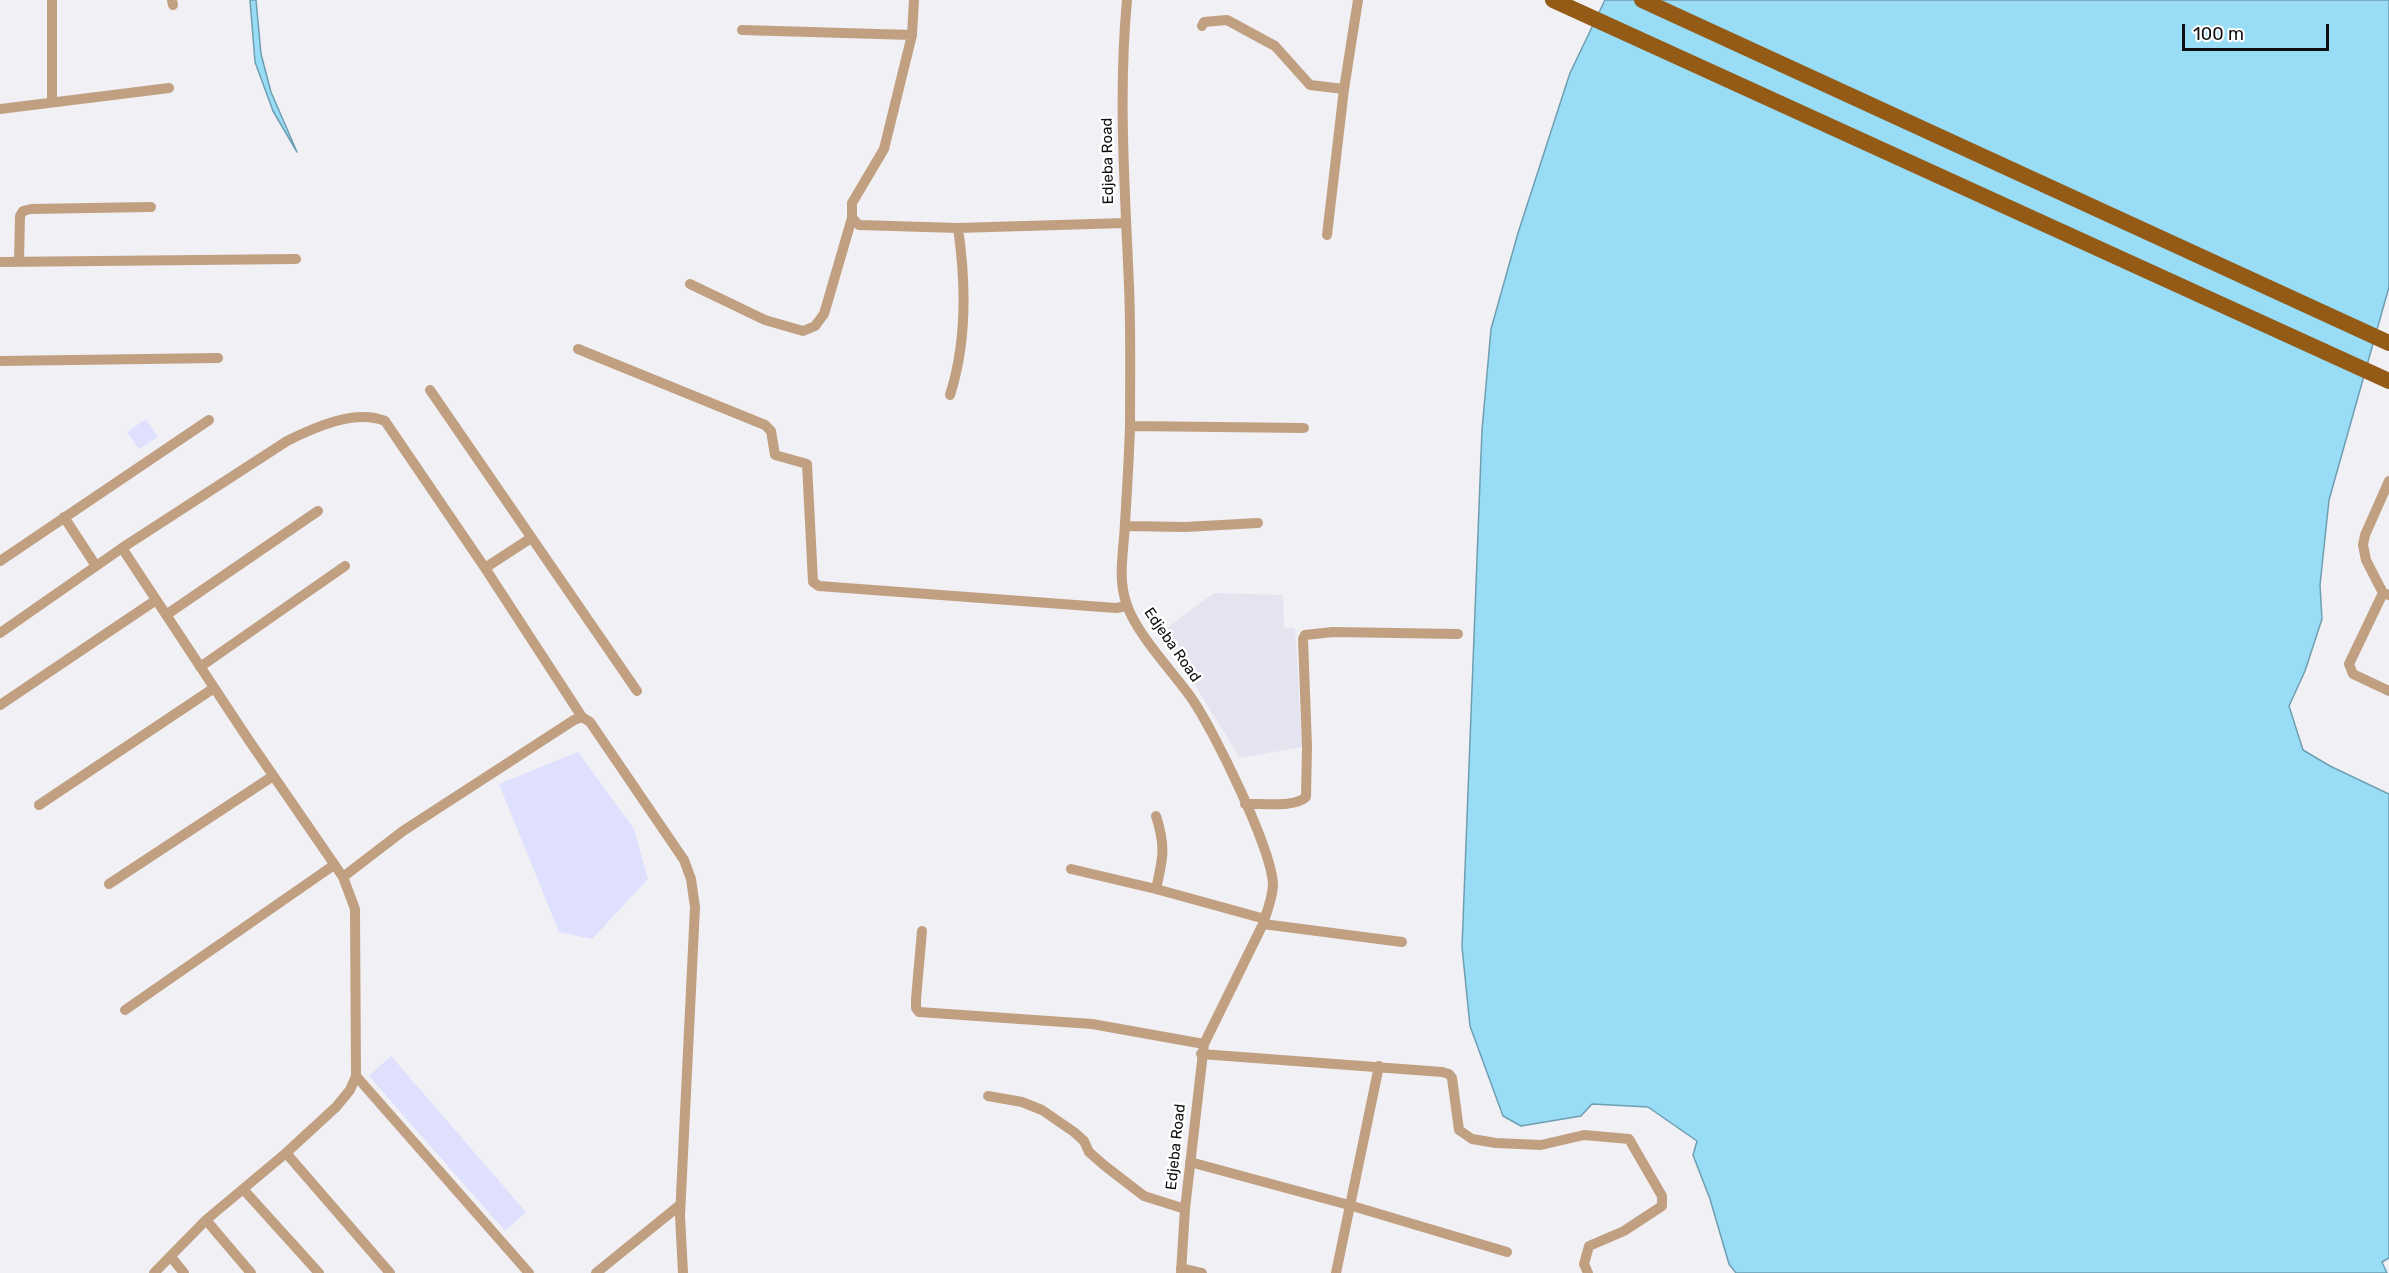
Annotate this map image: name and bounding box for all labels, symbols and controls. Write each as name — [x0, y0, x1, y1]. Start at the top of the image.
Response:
scale bar — [2185, 12, 2332, 50]
text: 100 m — [2193, 23, 2244, 45]
street label: Edjeba Road — [1098, 118, 1118, 204]
street label: Edjeba Road — [1140, 604, 1204, 686]
street label: Edjeba Road — [1163, 1103, 1189, 1191]

